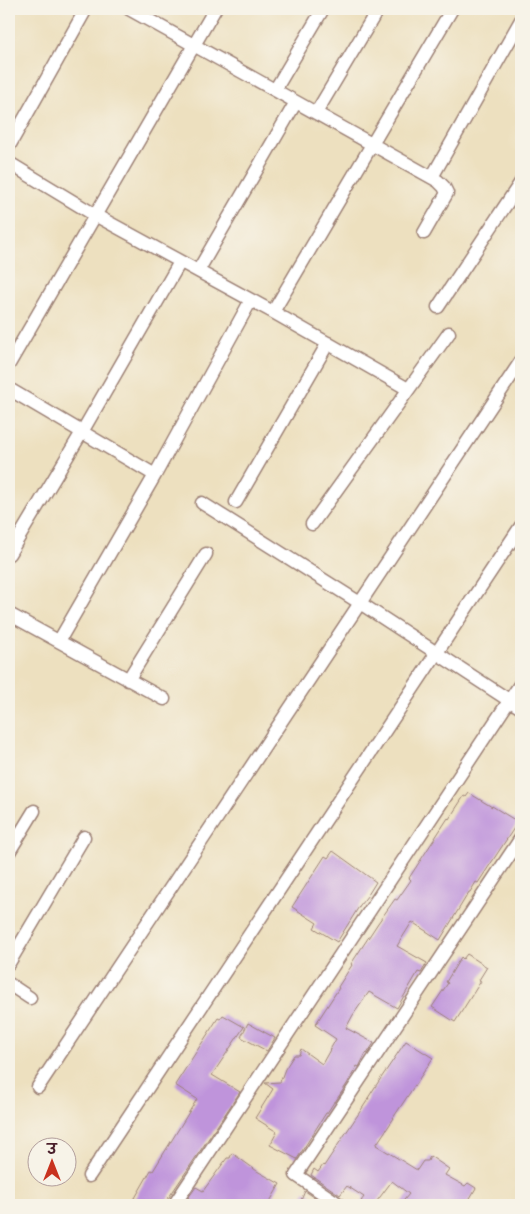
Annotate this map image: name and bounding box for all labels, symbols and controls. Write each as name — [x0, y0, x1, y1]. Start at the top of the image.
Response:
north arrow — [28, 1136, 78, 1186]
text: उ — [45, 1138, 58, 1159]

